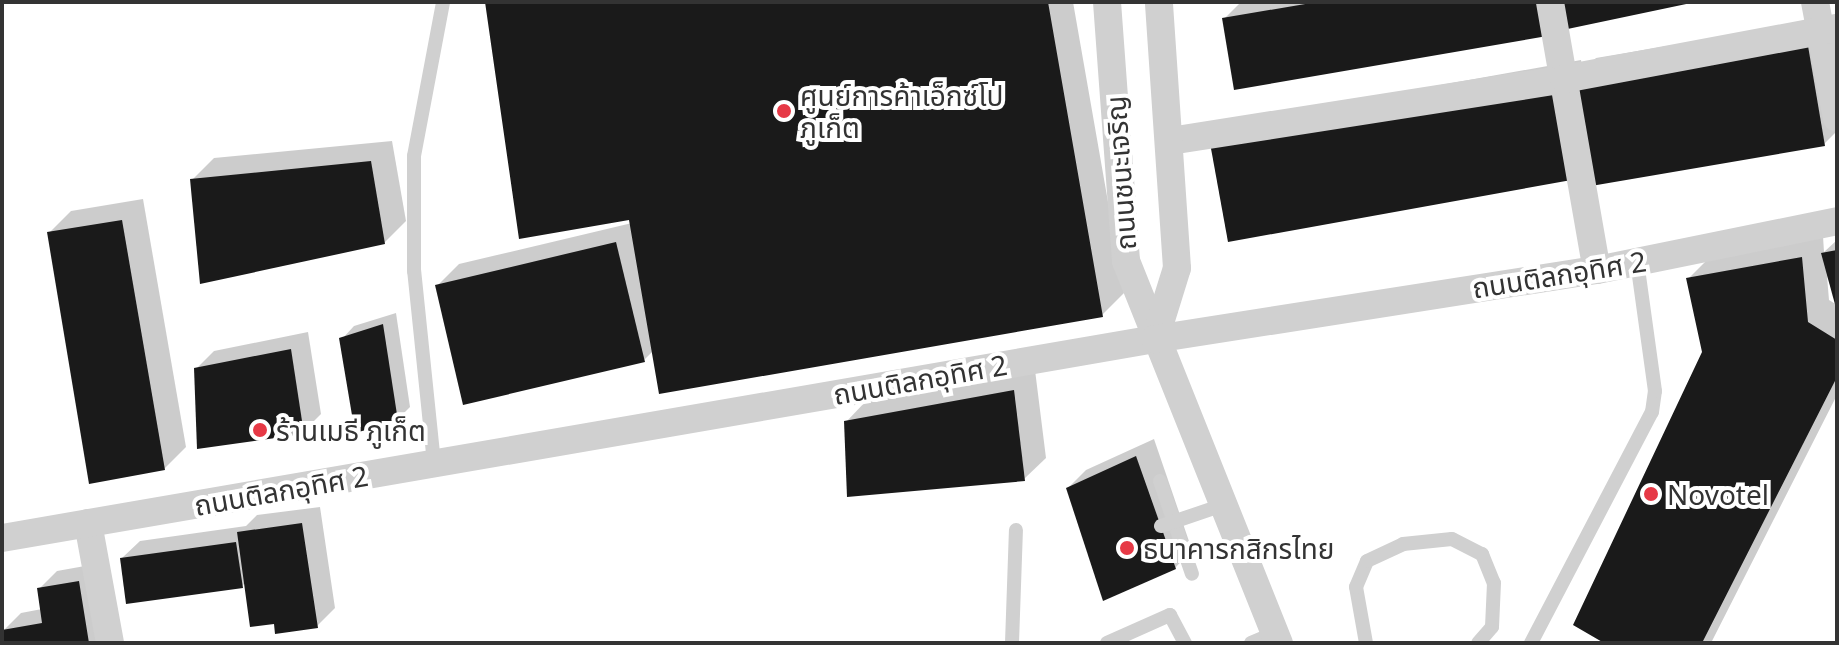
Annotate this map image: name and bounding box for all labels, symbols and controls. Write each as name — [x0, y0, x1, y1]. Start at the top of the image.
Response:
place label: ศูนย์การค้าเอ็กซ์โป ภูเก็ต — [800, 78, 1003, 144]
street label: ถนนชนะเจริญ — [1098, 95, 1142, 251]
marker: ศูนย์การค้าเอ็กซ์โป ภูเก็ต — [775, 102, 793, 120]
street label: ถนนติลกอุทิศ 2 — [1470, 244, 1648, 304]
street label: ถนนติลกอุทิศ 2 — [831, 347, 1009, 411]
place label: ร้านเมธี ภูเก็ต — [276, 413, 426, 447]
marker: ร้านเมธี ภูเก็ต — [251, 421, 269, 439]
street label: ถนนติลกอุทิศ 2 — [192, 458, 370, 522]
place label: Novotel — [1667, 477, 1769, 511]
marker: Novotel — [1642, 485, 1660, 503]
place label: ธนาคารกสิกรไทย — [1143, 531, 1334, 565]
marker: ธนาคารกสิกรไทย — [1118, 539, 1136, 557]

